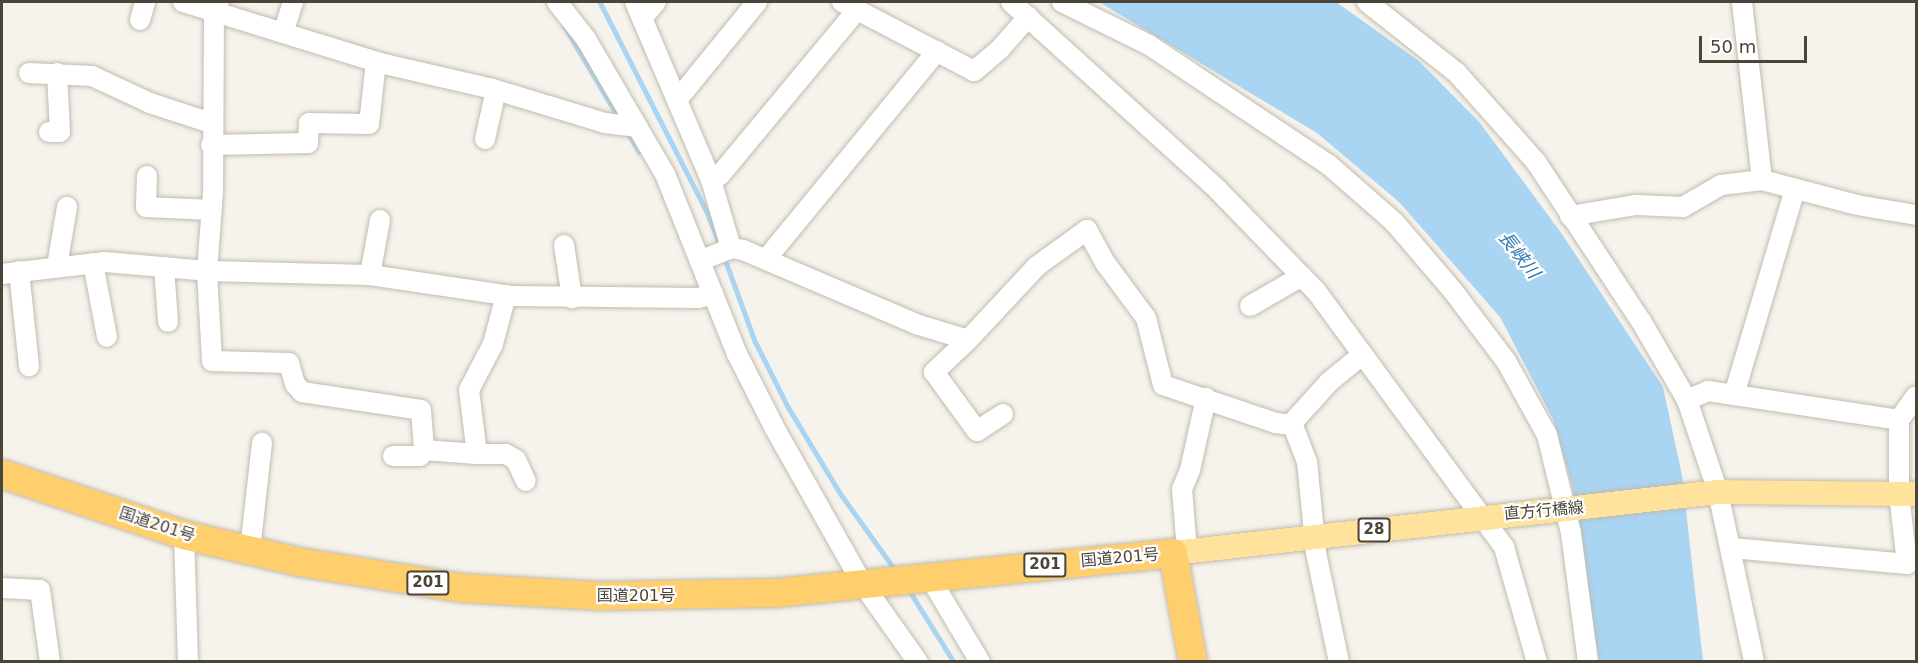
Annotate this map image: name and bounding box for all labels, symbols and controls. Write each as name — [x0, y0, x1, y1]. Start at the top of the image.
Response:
scale bar — [1702, 24, 1810, 62]
text: 50 m — [1710, 36, 1756, 57]
water label: 長峡川 — [1494, 227, 1544, 283]
street label: 直方行橋線 — [1503, 498, 1585, 524]
street label: 国道201号 — [117, 504, 197, 546]
road number: 28 — [1358, 518, 1390, 542]
street label: 国道201号 — [1080, 545, 1160, 571]
road number: 201 — [1022, 553, 1068, 577]
road number: 201 — [406, 571, 450, 595]
street label: 国道201号 — [597, 586, 675, 606]

